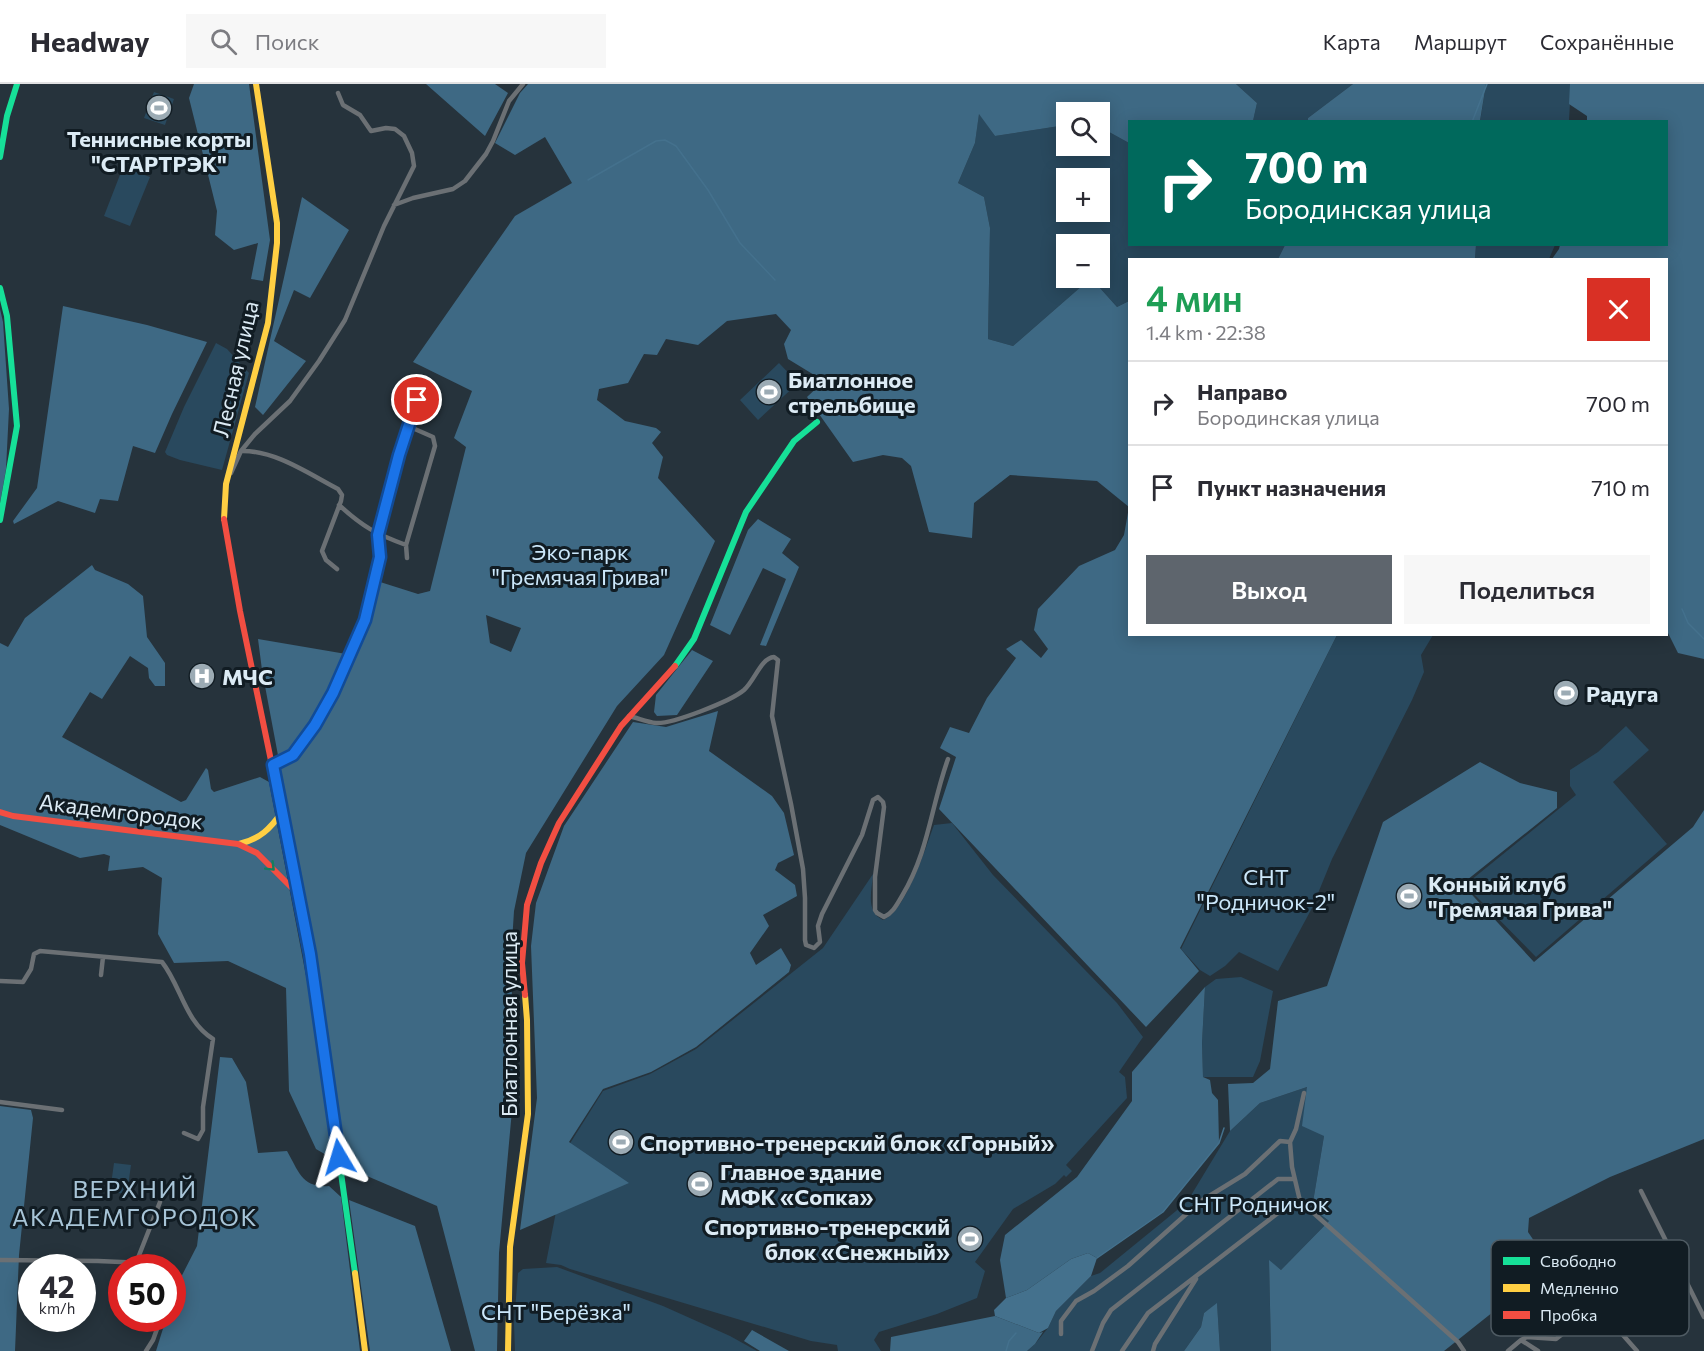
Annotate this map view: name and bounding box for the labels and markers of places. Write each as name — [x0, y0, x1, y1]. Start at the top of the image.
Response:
sports icon: Теннисные корты "СТАРТРЭК" — [144, 93, 174, 123]
place label: Теннисные корты "СТАРТРЭК" — [67, 125, 251, 177]
place label: Биатлонное стрельбище — [788, 366, 916, 418]
pin — [391, 374, 442, 425]
sports icon: Биатлонное стрельбище — [754, 377, 784, 407]
hospital icon: МЧС — [187, 661, 217, 691]
place label: МЧС — [222, 663, 273, 690]
sports icon: Радуга — [1551, 678, 1581, 708]
place label: Радуга — [1586, 680, 1658, 707]
place label: Конный клуб "Гремячая Грива" — [1428, 870, 1612, 922]
sports icon: Конный клуб "Гремячая Грива" — [1394, 881, 1424, 911]
sports icon: Спортивно-тренерский блок «Горный» — [606, 1127, 636, 1157]
place label: Спортивно-тренерский блок «Горный» — [640, 1129, 1054, 1156]
place label: Главное здание МФК «Сопка» — [720, 1158, 882, 1210]
sports icon: Главное здание МФК «Сопка» — [685, 1169, 715, 1199]
place label: Спортивно-тренерский блок «Снежный» — [704, 1213, 950, 1265]
sports icon: Спортивно-тренерский блок «Снежный» — [955, 1224, 985, 1254]

